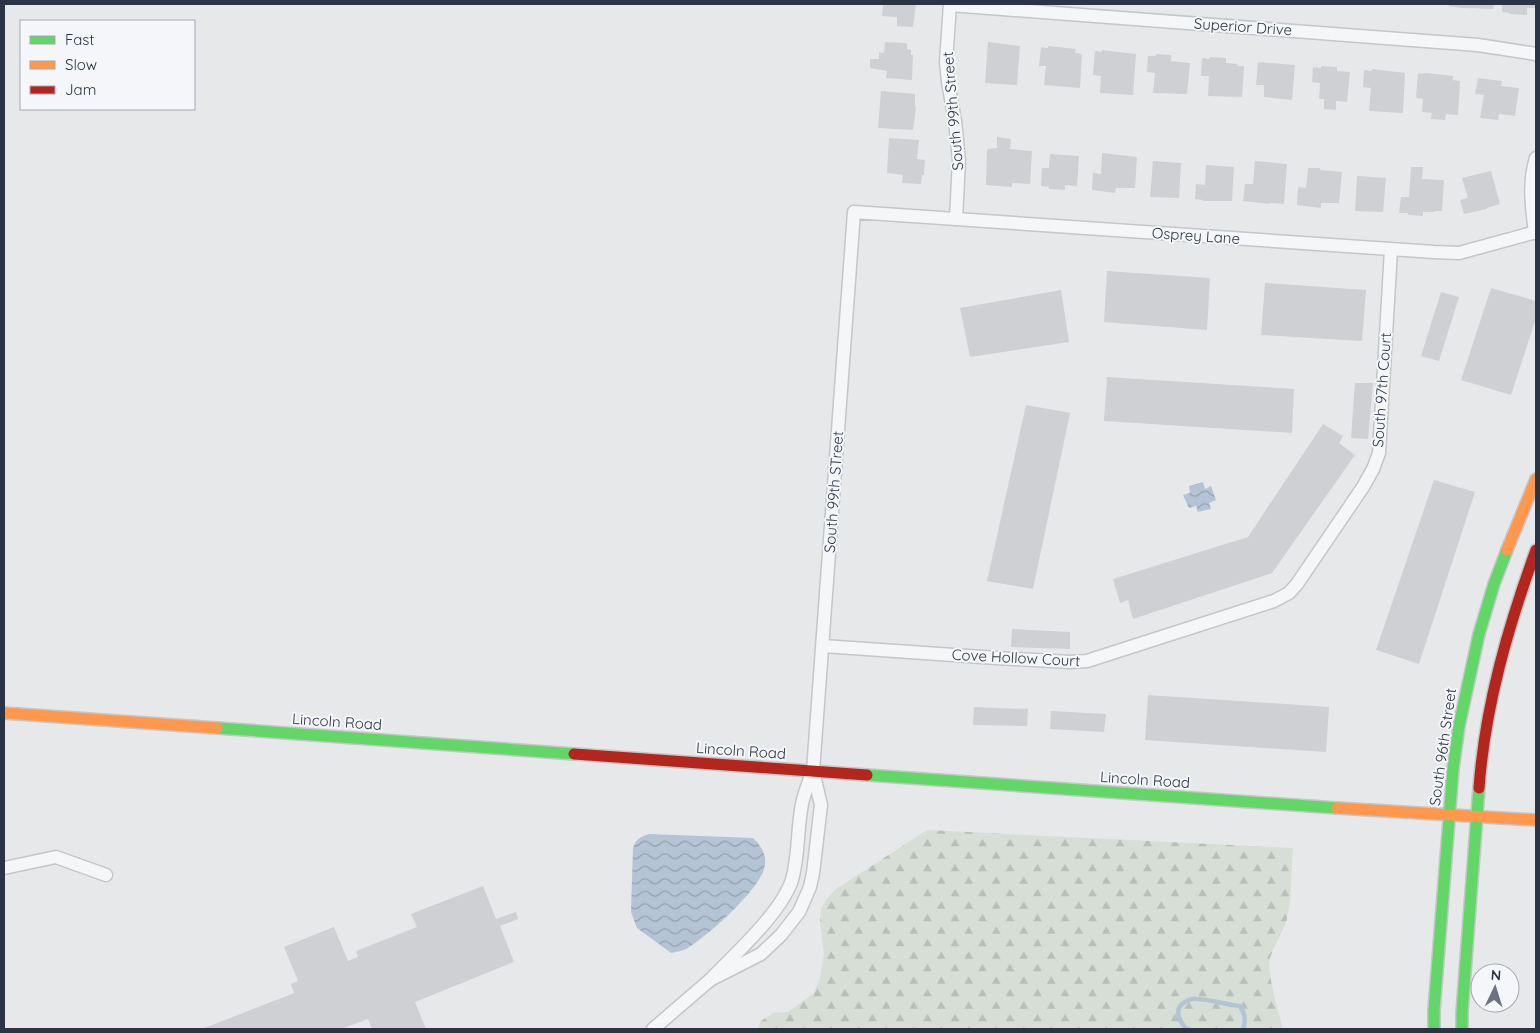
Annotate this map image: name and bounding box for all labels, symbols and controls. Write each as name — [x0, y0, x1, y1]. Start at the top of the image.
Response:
street label: Superior Drive — [1193, 14, 1293, 39]
legend — [20, 20, 195, 110]
text: Fast — [65, 30, 94, 49]
street label: South 99th Street — [938, 51, 967, 171]
text: Slow — [65, 55, 97, 74]
text: Jam — [65, 80, 96, 99]
street label: Osprey Lane — [1151, 223, 1241, 248]
street label: South 97th Court — [1368, 332, 1395, 448]
street label: South 99th STreet — [820, 430, 847, 554]
street label: Cove Hollow Court — [951, 645, 1081, 670]
street label: South 96th Street — [1425, 687, 1460, 807]
street label: Lincoln Road — [291, 709, 383, 734]
street label: Lincoln Road — [695, 738, 787, 763]
street label: Lincoln Road — [1099, 767, 1191, 792]
north arrow — [1470, 963, 1520, 1013]
text: N — [1490, 966, 1502, 984]

